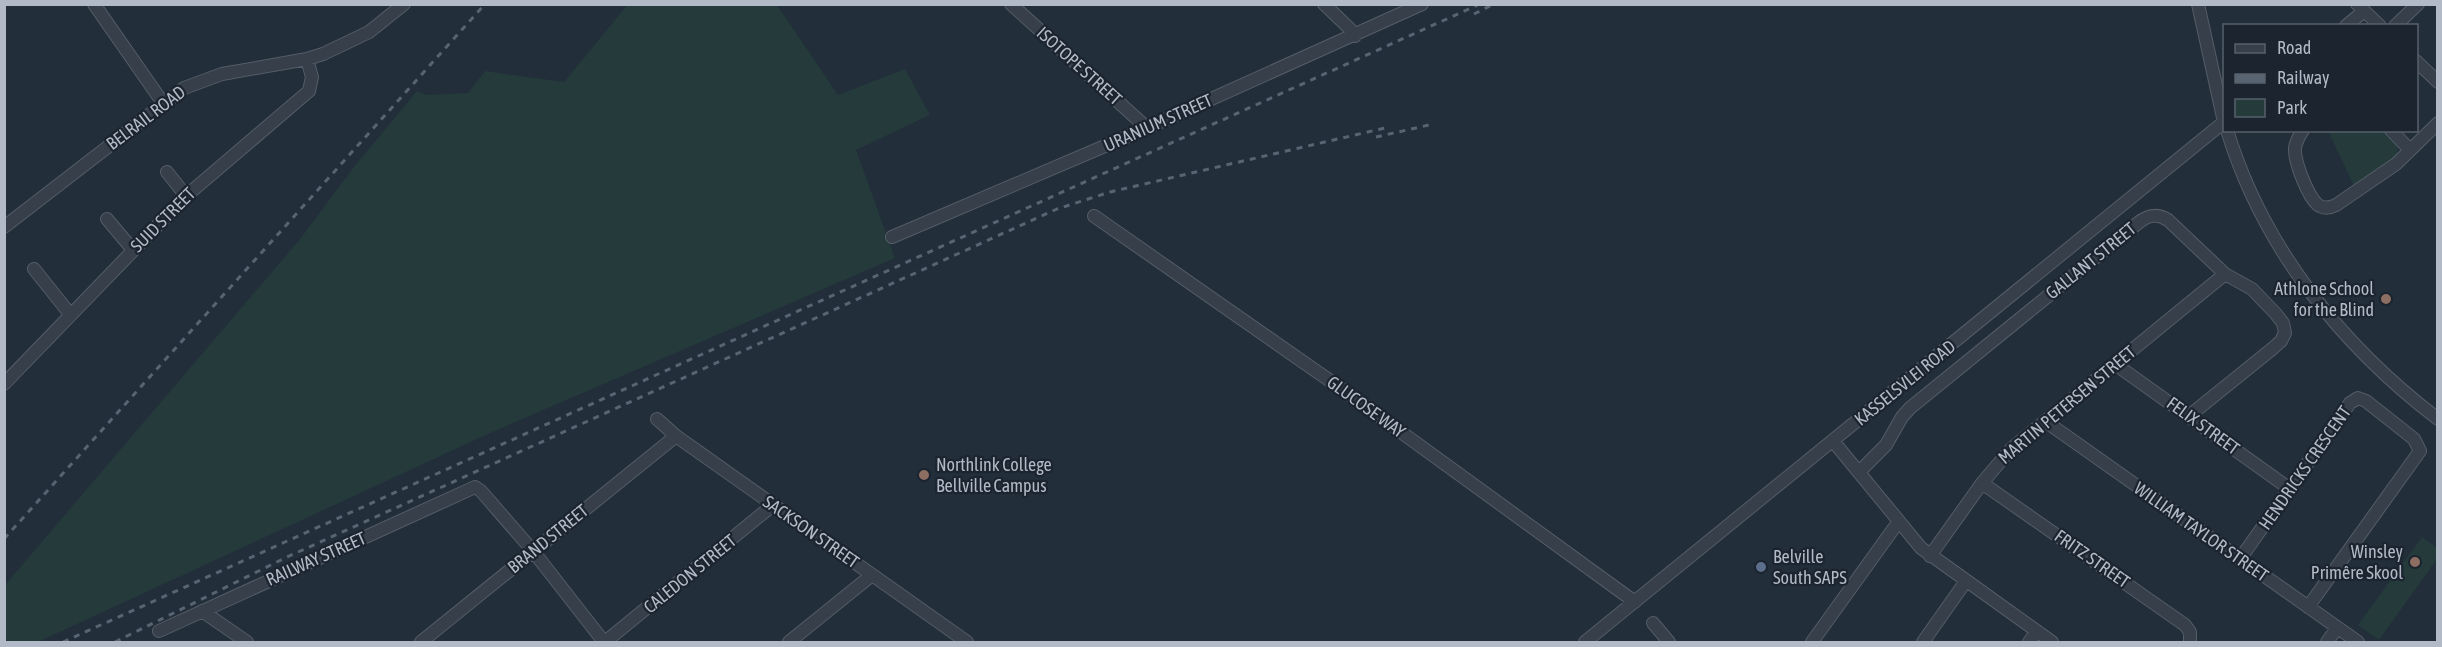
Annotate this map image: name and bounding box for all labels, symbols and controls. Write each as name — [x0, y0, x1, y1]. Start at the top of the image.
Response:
street label: ISOTOPE STREET — [1033, 22, 1126, 109]
legend — [2223, 24, 2418, 132]
text: Road — [2277, 37, 2311, 58]
text: Railway — [2277, 67, 2329, 88]
street label: BELRAIL ROAD — [102, 81, 189, 154]
street label: URANIUM STREET — [1100, 89, 1215, 156]
text: Park — [2277, 97, 2307, 118]
street label: SUID STREET — [126, 183, 199, 256]
street label: GALLANT STREET — [2041, 218, 2140, 303]
place label: Athlone School for the Blind — [2274, 278, 2374, 320]
marker: Athlone School for the Blind — [2379, 292, 2393, 306]
street label: KASSELSVLEI ROAD — [1850, 336, 1959, 430]
street label: MARTIN PETERSEN STREET — [1994, 341, 2140, 468]
street label: GLUCOSE WAY — [1323, 371, 1410, 442]
street label: FELIX STREET — [2163, 392, 2244, 459]
street label: HENDRICKS CRESCENT — [2254, 402, 2355, 534]
place label: Northlink College Bellville Campus — [936, 454, 1052, 496]
marker: Northlink College Bellville Campus — [917, 468, 931, 482]
street label: WILLIAM TAYLOR STREET — [2130, 477, 2272, 586]
street label: SACKSON STREET — [759, 491, 863, 572]
street label: BRAND STREET — [503, 500, 592, 577]
street label: FRITZ STREET — [2051, 525, 2134, 592]
street label: RAILWAY STREET — [263, 527, 369, 590]
street label: CALEDON STREET — [639, 530, 740, 617]
place label: Winsley Primêre Skool — [2311, 541, 2403, 583]
place label: Belville South SAPS — [1773, 546, 1847, 588]
marker: Winsley Primêre Skool — [2408, 555, 2422, 569]
marker: Belville South SAPS — [1754, 560, 1768, 574]

